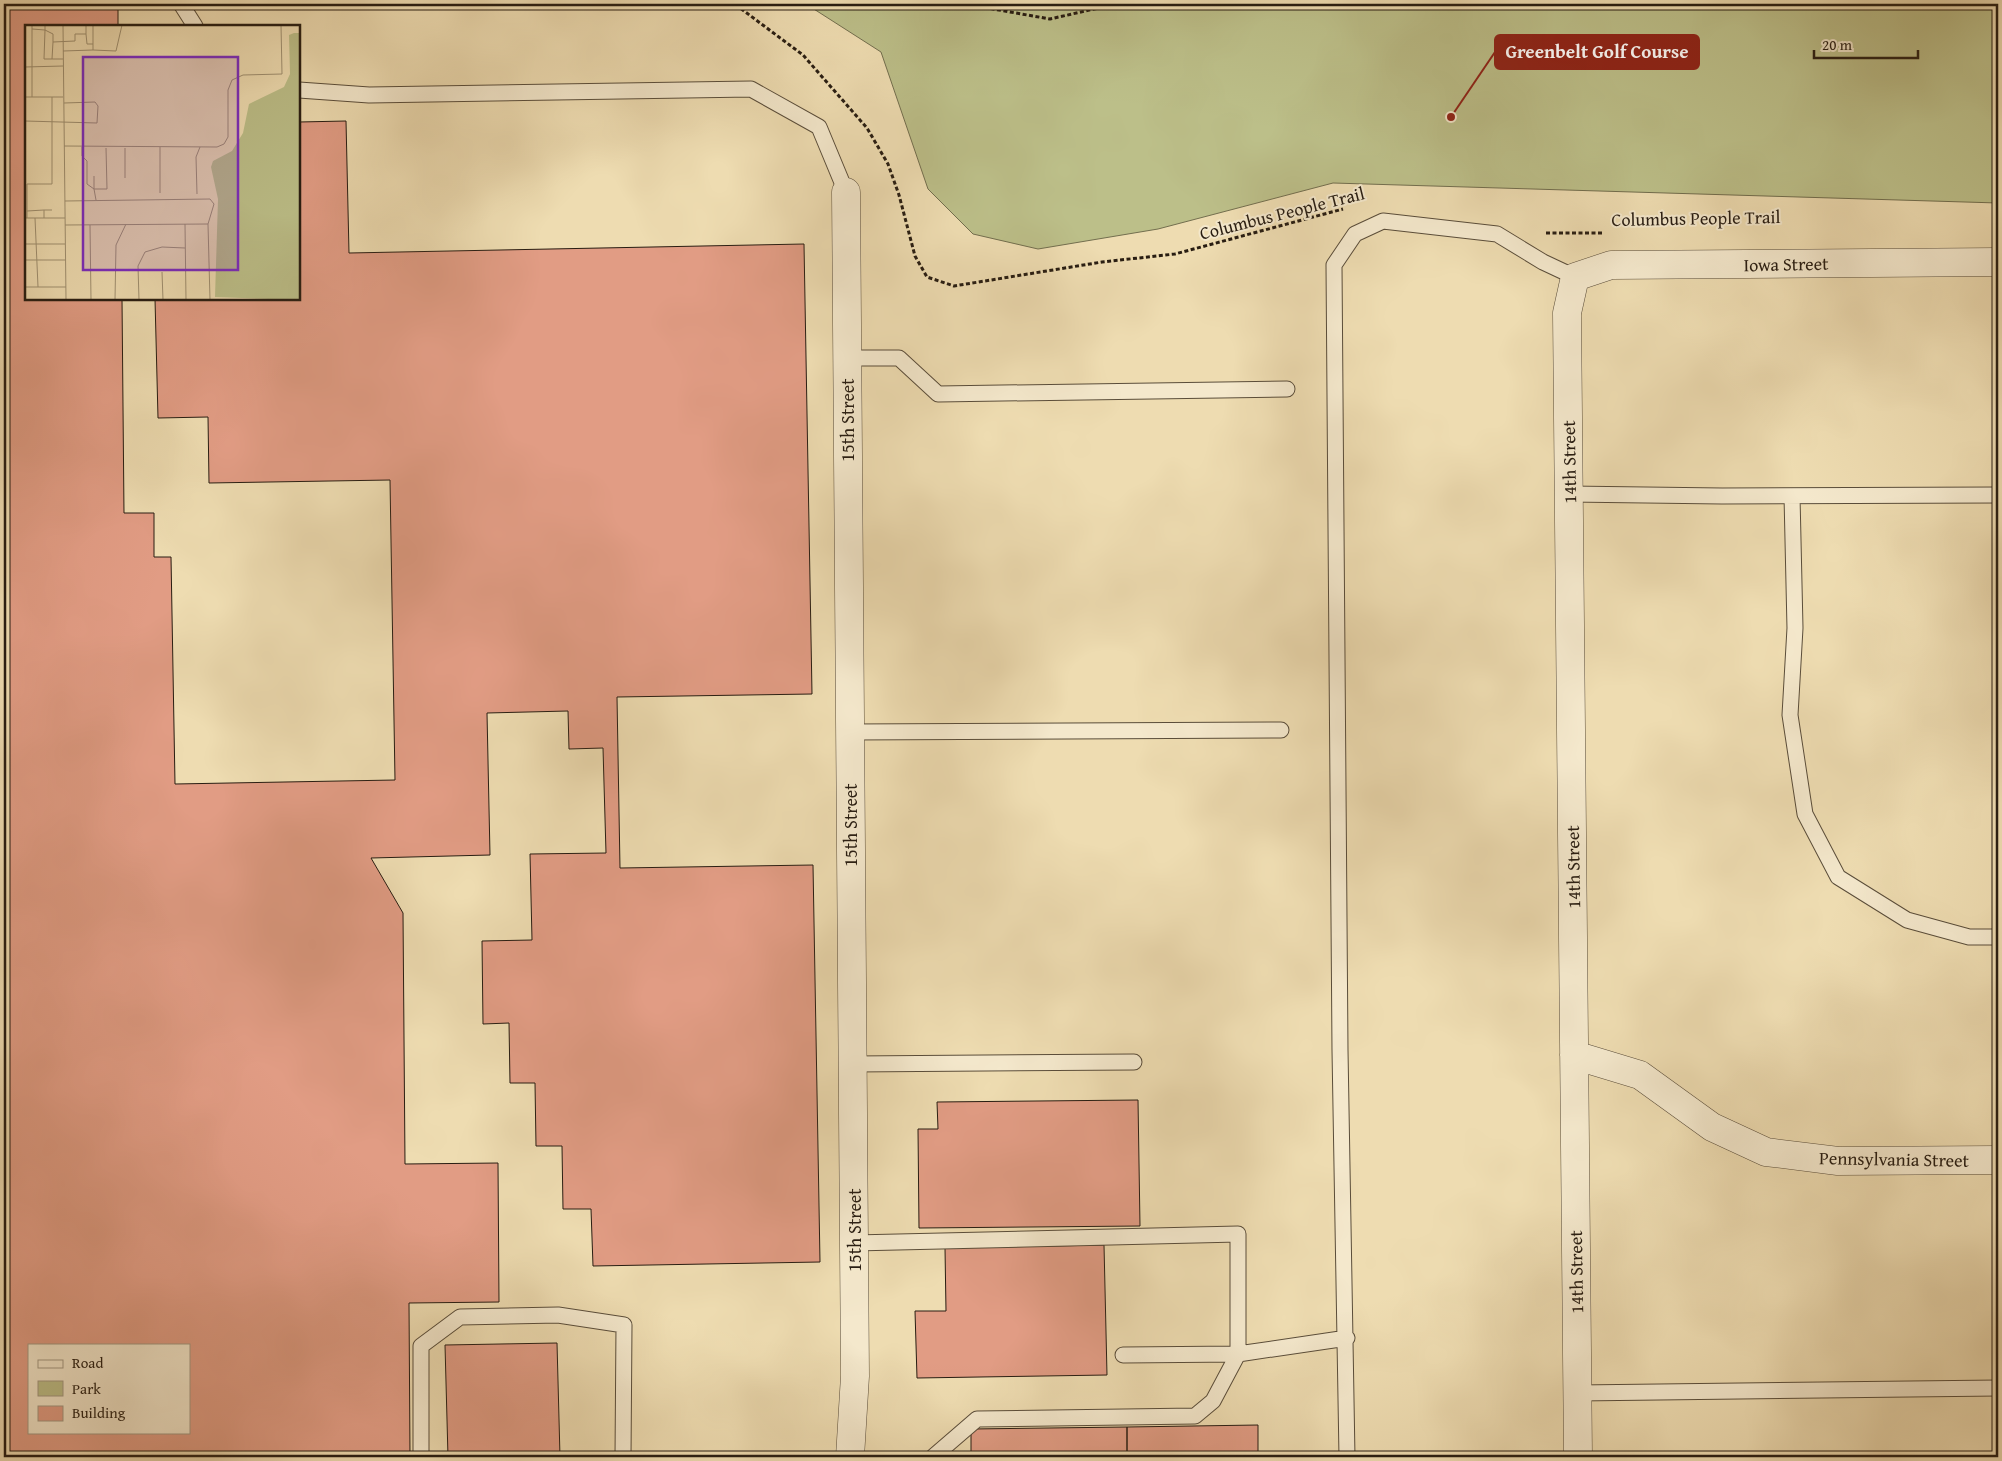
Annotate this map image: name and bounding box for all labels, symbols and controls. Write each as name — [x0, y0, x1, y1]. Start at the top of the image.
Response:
inset map — [25, 25, 300, 300]
scale bar — [1814, 28, 1918, 60]
text: 20 m — [1822, 34, 1853, 55]
callout: Greenbelt Golf Course — [1495, 35, 1699, 69]
text: Greenbelt Golf Course — [1505, 37, 1689, 65]
street label: Columbus People Trail — [1197, 179, 1367, 247]
street label: Columbus People Trail — [1611, 203, 1781, 233]
street label: Iowa Street — [1743, 250, 1829, 278]
street label: 15th Street — [834, 378, 861, 462]
street label: 14th Street — [1555, 419, 1583, 504]
street label: 15th Street — [837, 783, 864, 867]
street label: 14th Street — [1559, 824, 1587, 909]
street label: Pennsylvania Street — [1819, 1144, 1970, 1174]
street label: 15th Street — [841, 1188, 868, 1272]
street label: 14th Street — [1562, 1229, 1590, 1314]
legend — [28, 1344, 190, 1434]
text: Road — [72, 1352, 103, 1373]
text: Park — [72, 1378, 101, 1399]
text: Building — [72, 1402, 126, 1423]

